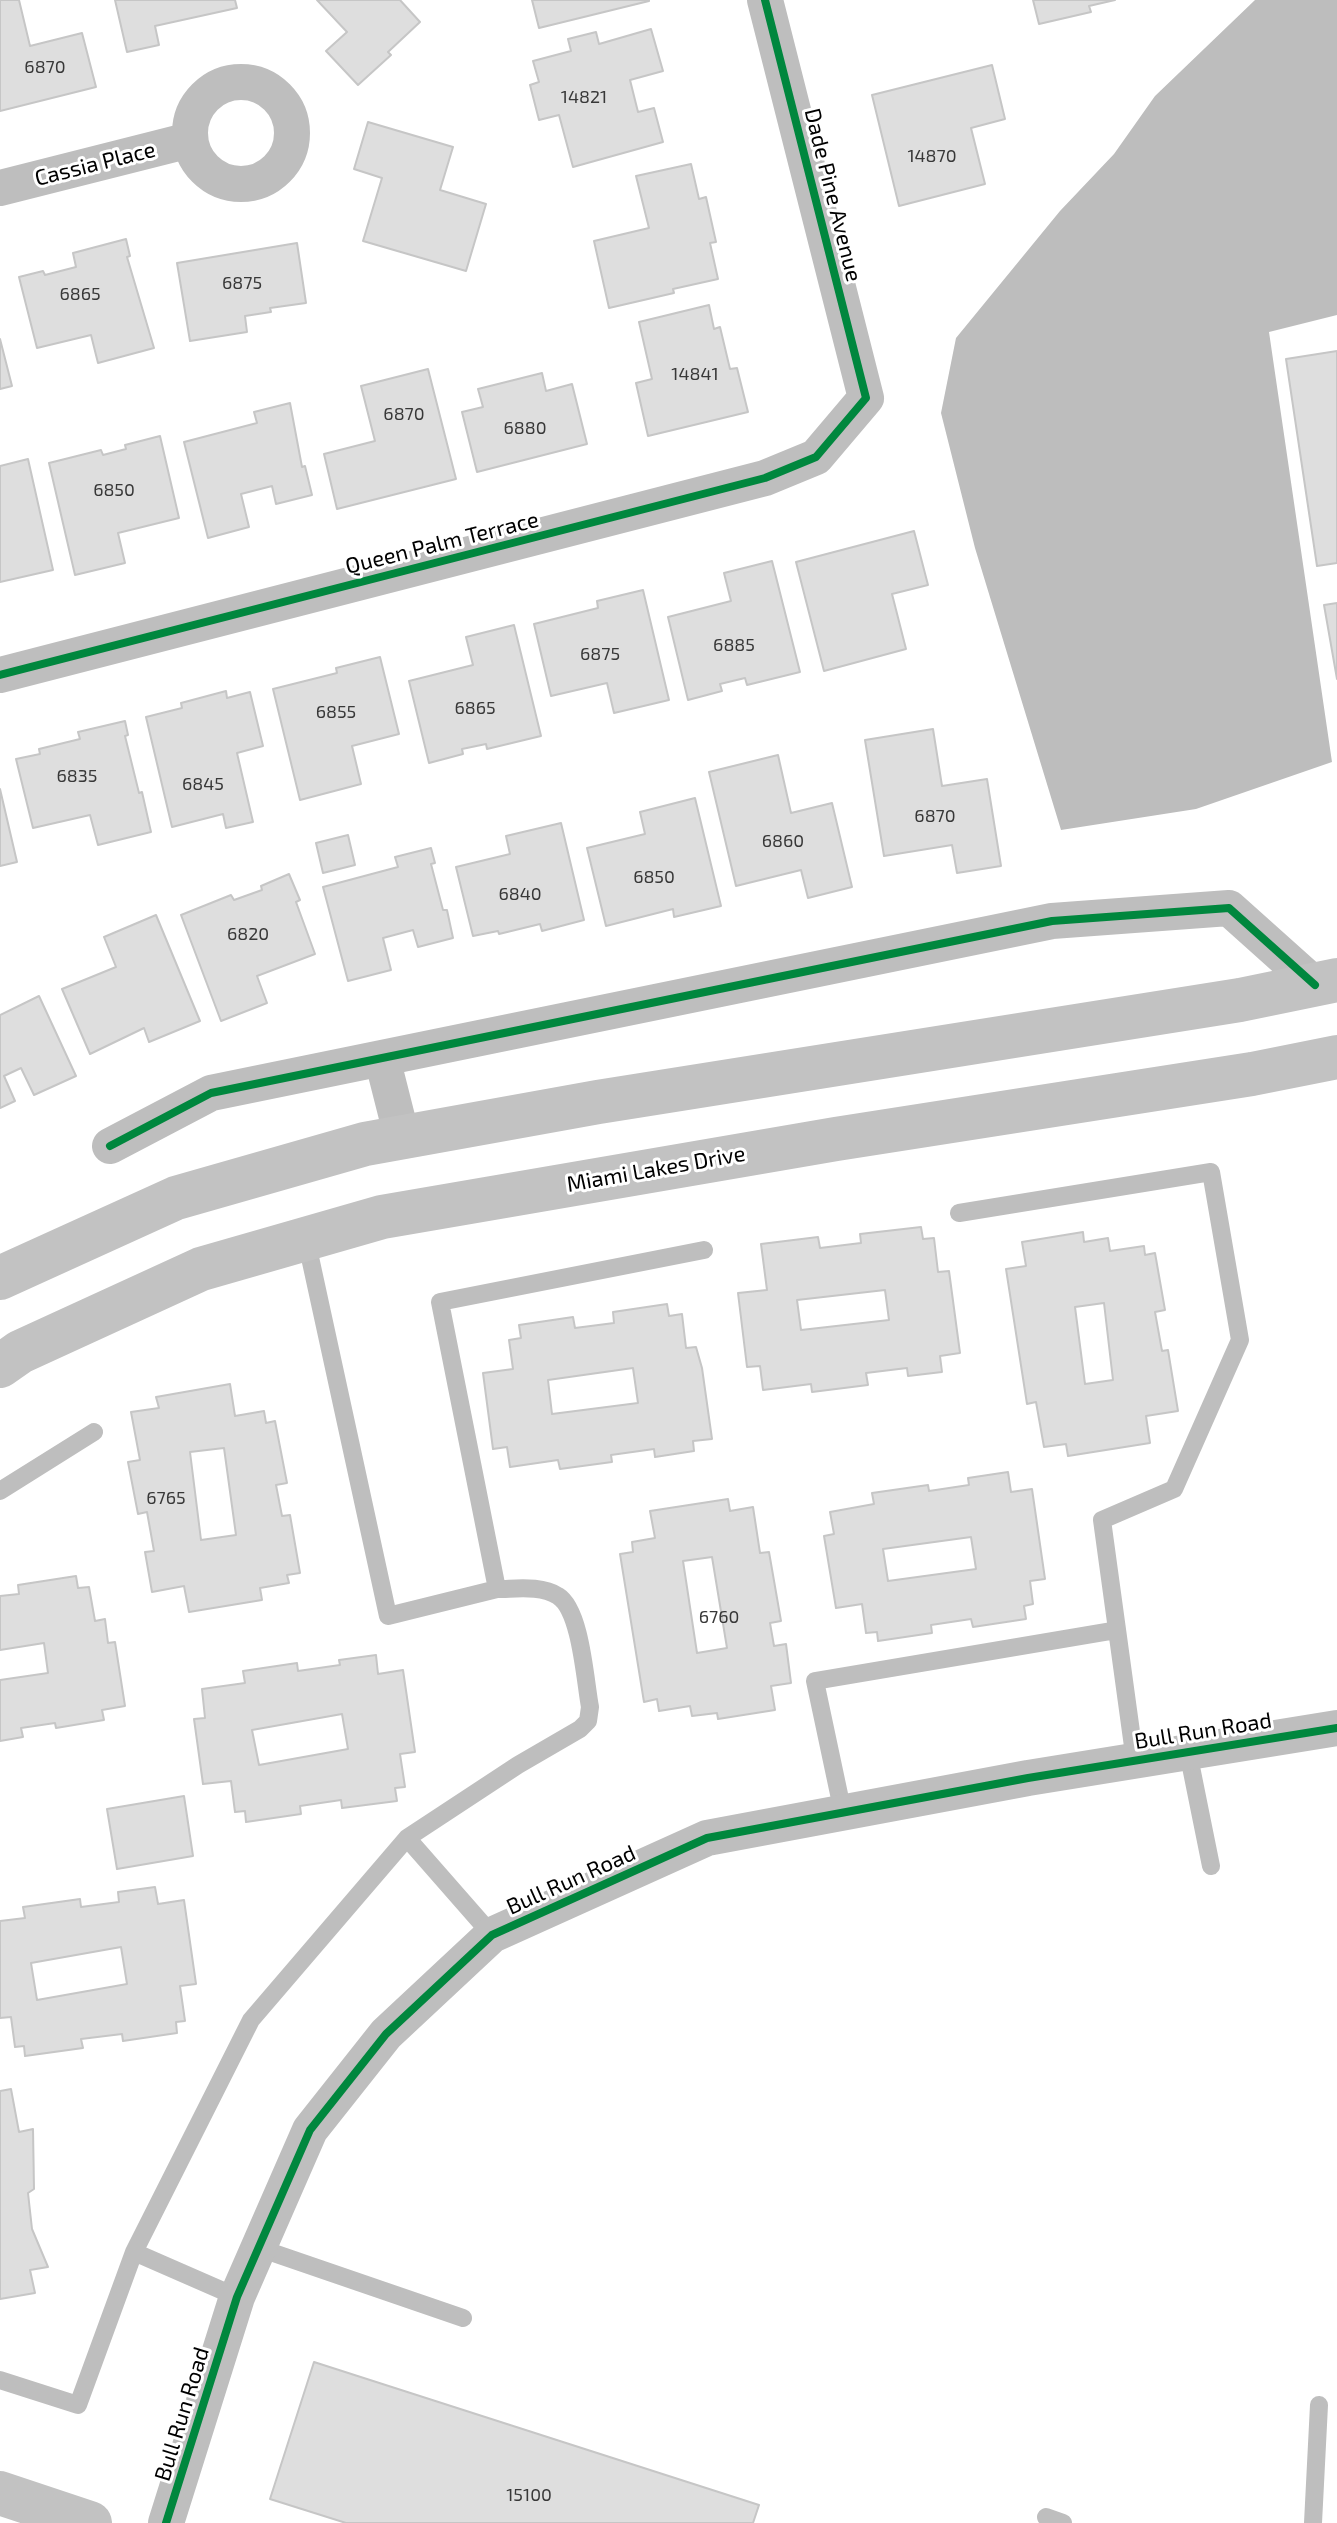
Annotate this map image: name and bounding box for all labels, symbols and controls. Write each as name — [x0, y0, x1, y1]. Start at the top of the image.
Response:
house number: 6870 — [24, 56, 66, 78]
house number: 14821 — [561, 86, 607, 108]
street label: Dade Pine Avenue — [799, 106, 867, 284]
street label: Cassia Place — [32, 136, 158, 192]
house number: 14870 — [907, 145, 957, 167]
house number: 6875 — [222, 272, 262, 294]
house number: 6865 — [59, 283, 101, 305]
house number: 14841 — [671, 363, 719, 385]
house number: 6870 — [383, 403, 425, 425]
house number: 6880 — [503, 417, 547, 439]
house number: 6850 — [93, 479, 135, 501]
street label: Queen Palm Terrace — [343, 506, 541, 580]
house number: 6885 — [713, 634, 755, 656]
house number: 6875 — [580, 643, 620, 665]
house number: 6865 — [454, 697, 496, 719]
house number: 6855 — [316, 701, 356, 723]
house number: 6835 — [57, 765, 97, 787]
house number: 6845 — [182, 773, 224, 795]
house number: 6870 — [914, 805, 956, 827]
house number: 6860 — [762, 830, 804, 852]
house number: 6850 — [633, 866, 675, 888]
house number: 6840 — [498, 883, 542, 905]
house number: 6820 — [227, 923, 269, 945]
street label: Miami Lakes Drive — [565, 1140, 747, 1198]
house number: 6765 — [146, 1487, 186, 1509]
house number: 6760 — [699, 1606, 739, 1628]
street label: Bull Run Road — [1132, 1707, 1274, 1755]
street label: Bull Run Road — [502, 1840, 640, 1920]
street label: Bull Run Road — [149, 2344, 215, 2484]
house number: 15100 — [506, 2484, 552, 2506]

